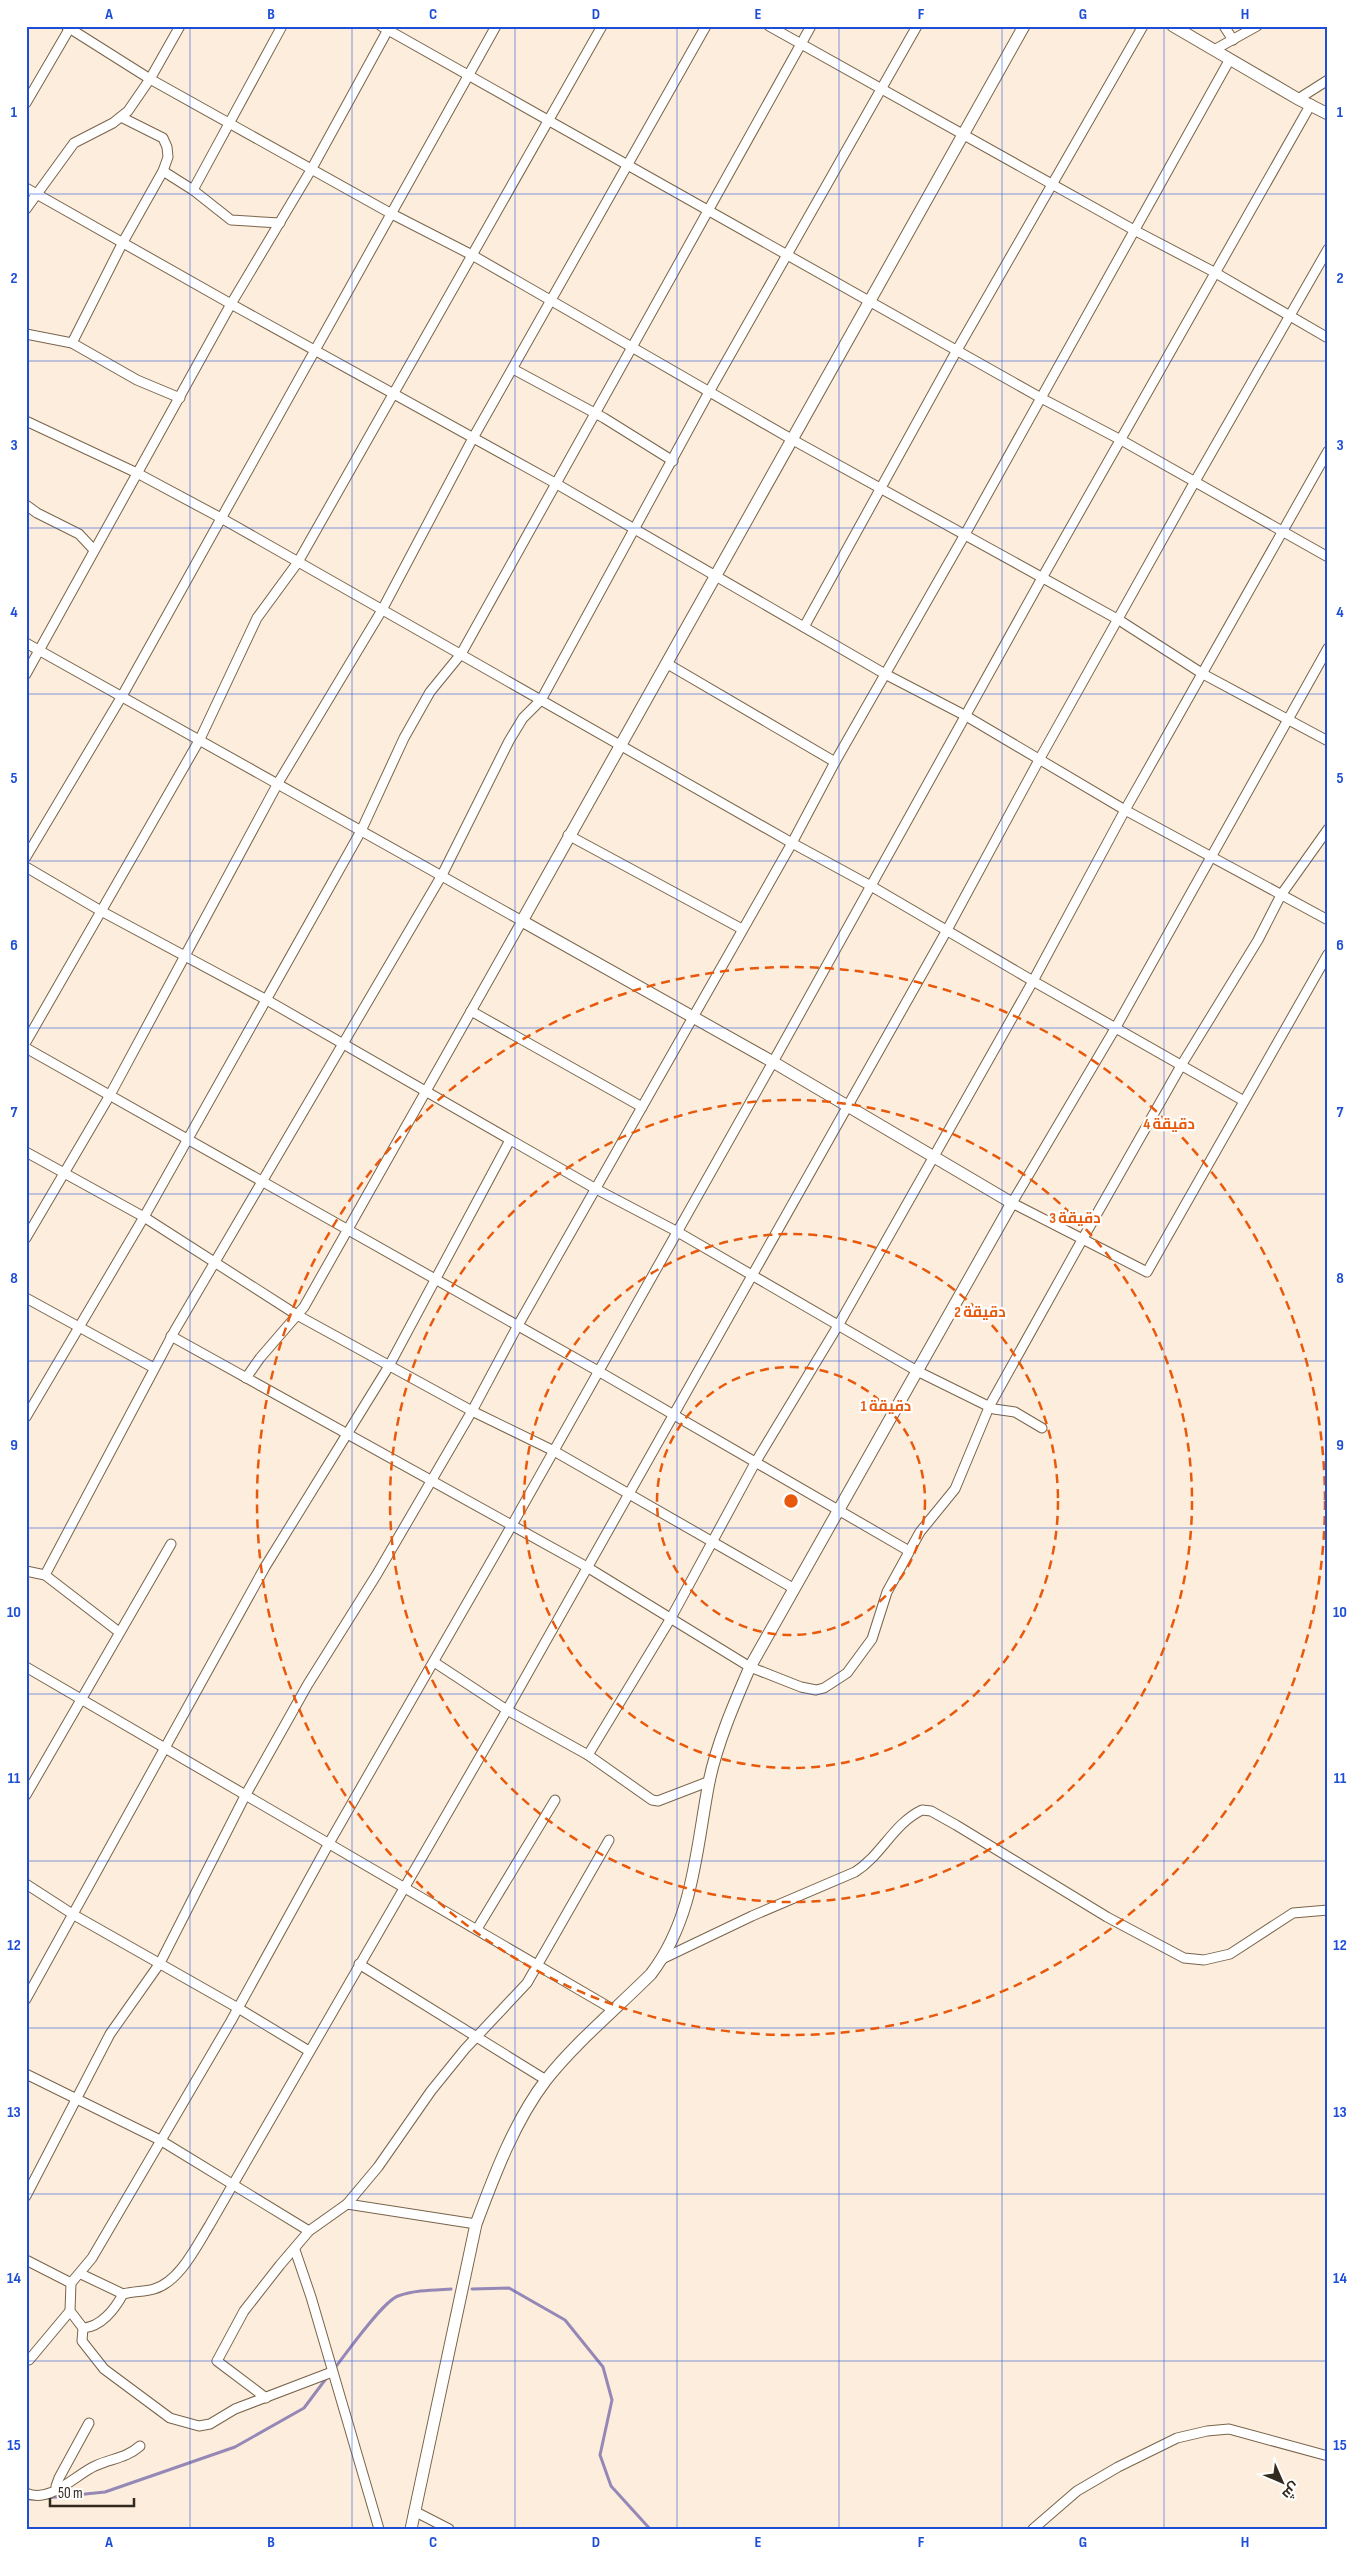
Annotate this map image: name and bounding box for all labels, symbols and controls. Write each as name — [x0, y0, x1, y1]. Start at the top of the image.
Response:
text: A — [104, 5, 113, 24]
text: B — [267, 5, 275, 24]
text: C — [429, 5, 437, 24]
text: D — [592, 5, 600, 24]
text: E — [755, 5, 762, 24]
text: F — [918, 5, 925, 24]
text: G — [1079, 5, 1087, 24]
text: H — [1241, 5, 1249, 24]
text: 1 — [11, 103, 18, 122]
text: 1 — [1337, 103, 1344, 122]
text: 2 — [10, 269, 18, 288]
text: 2 — [1336, 269, 1344, 288]
text: 3 — [10, 436, 18, 455]
text: 3 — [1336, 436, 1344, 455]
text: 4 — [10, 603, 18, 622]
text: 4 — [1336, 603, 1344, 622]
text: 5 — [10, 769, 18, 788]
text: 5 — [1336, 769, 1344, 788]
text: 6 — [10, 936, 18, 955]
text: 6 — [1336, 936, 1344, 955]
text: 7 — [11, 1103, 18, 1122]
text: 7 — [1337, 1103, 1344, 1122]
text: 4 دقيقة — [1143, 1115, 1195, 1134]
text: 3 دقيقة — [1049, 1209, 1101, 1228]
text: 8 — [10, 1269, 18, 1288]
text: 8 — [1336, 1269, 1344, 1288]
text: 2 دقيقة — [954, 1303, 1006, 1322]
text: 1 دقيقة — [861, 1397, 911, 1416]
text: 9 — [10, 1436, 18, 1455]
text: 9 — [1336, 1436, 1344, 1455]
centre of rings — [782, 1492, 800, 1510]
text: 10 — [7, 1603, 21, 1622]
text: 10 — [1333, 1603, 1347, 1622]
text: 11 — [8, 1769, 21, 1788]
text: 11 — [1334, 1769, 1347, 1788]
text: 12 — [7, 1936, 21, 1955]
text: 12 — [1333, 1936, 1347, 1955]
text: 13 — [7, 2103, 21, 2122]
text: 13 — [1333, 2103, 1347, 2122]
text: 14 — [7, 2269, 21, 2288]
text: 14 — [1333, 2269, 1347, 2288]
text: 15 — [7, 2436, 21, 2455]
text: 15 — [1333, 2436, 1347, 2455]
north arrow — [1256, 2458, 1306, 2508]
scale bar — [50, 2475, 134, 2507]
text: ش — [1278, 2478, 1303, 2503]
text: 50 m — [58, 2484, 83, 2503]
text: A — [104, 2533, 113, 2552]
text: B — [267, 2533, 275, 2552]
text: C — [429, 2533, 437, 2552]
text: D — [592, 2533, 600, 2552]
text: E — [755, 2533, 762, 2552]
text: F — [918, 2533, 925, 2552]
text: G — [1079, 2533, 1087, 2552]
text: H — [1241, 2533, 1249, 2552]

